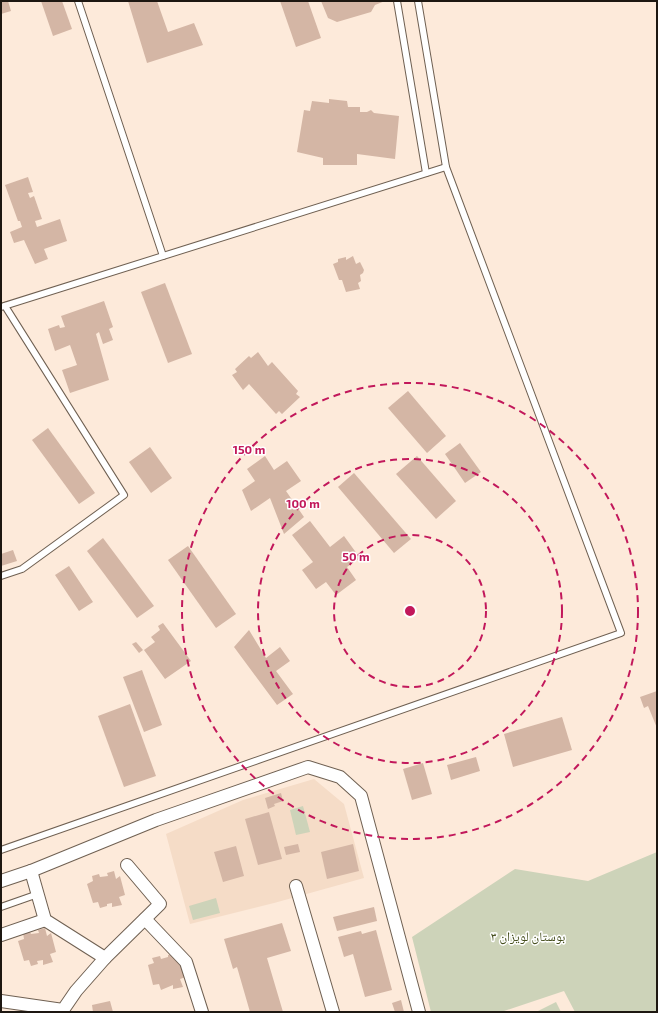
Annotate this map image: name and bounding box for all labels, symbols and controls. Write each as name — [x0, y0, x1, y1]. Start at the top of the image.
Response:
text: 150 m — [233, 442, 265, 456]
text: 100 m — [286, 496, 320, 510]
text: 50 m — [342, 549, 370, 563]
centre of rings — [403, 604, 417, 618]
park label: بوستان لویزان ۳ — [491, 928, 565, 945]

